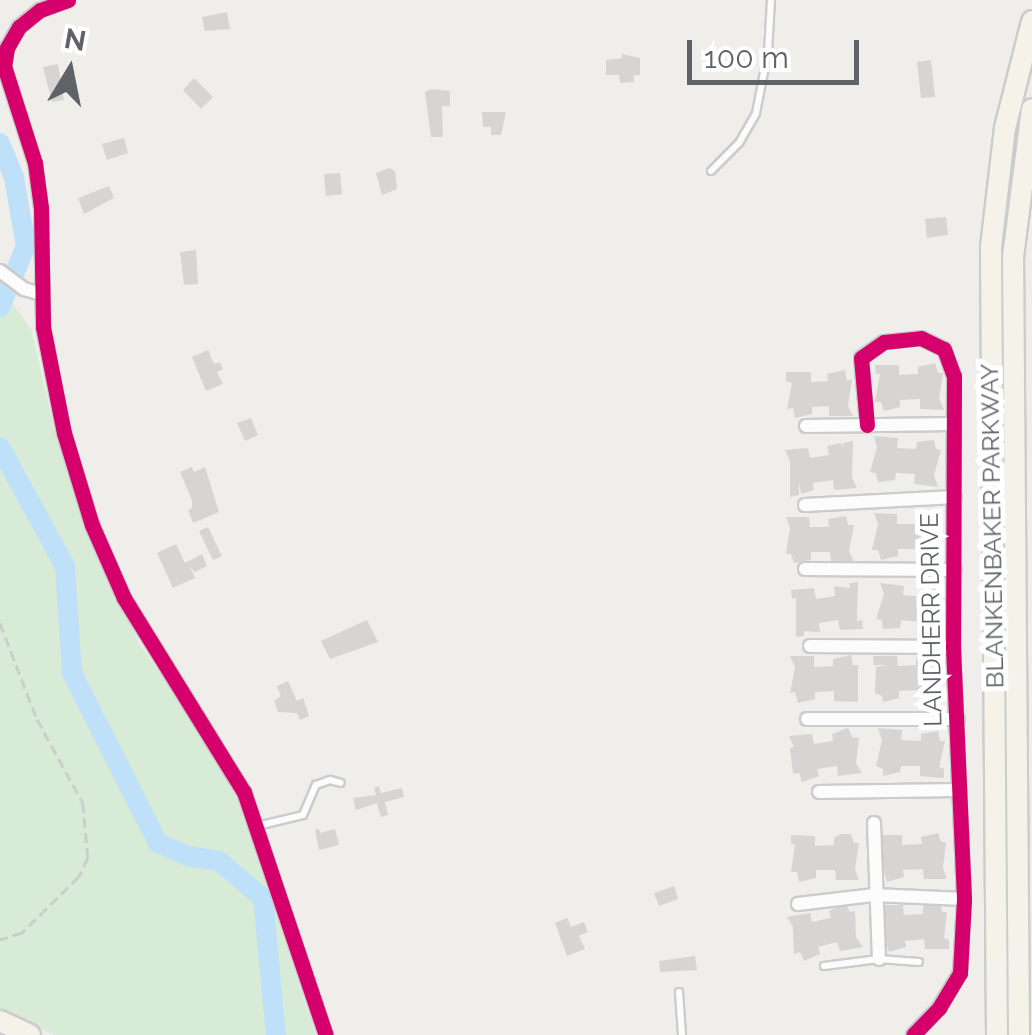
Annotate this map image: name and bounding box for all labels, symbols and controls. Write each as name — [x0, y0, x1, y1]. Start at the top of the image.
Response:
north arrow — [20, 20, 120, 120]
scale bar — [692, 20, 864, 82]
text: N — [62, 22, 89, 58]
text: 100 m — [704, 40, 789, 75]
street label: BLANKENBAKER PARKWAY — [974, 363, 1010, 689]
street label: LANDHERR DRIVE — [914, 513, 948, 727]

